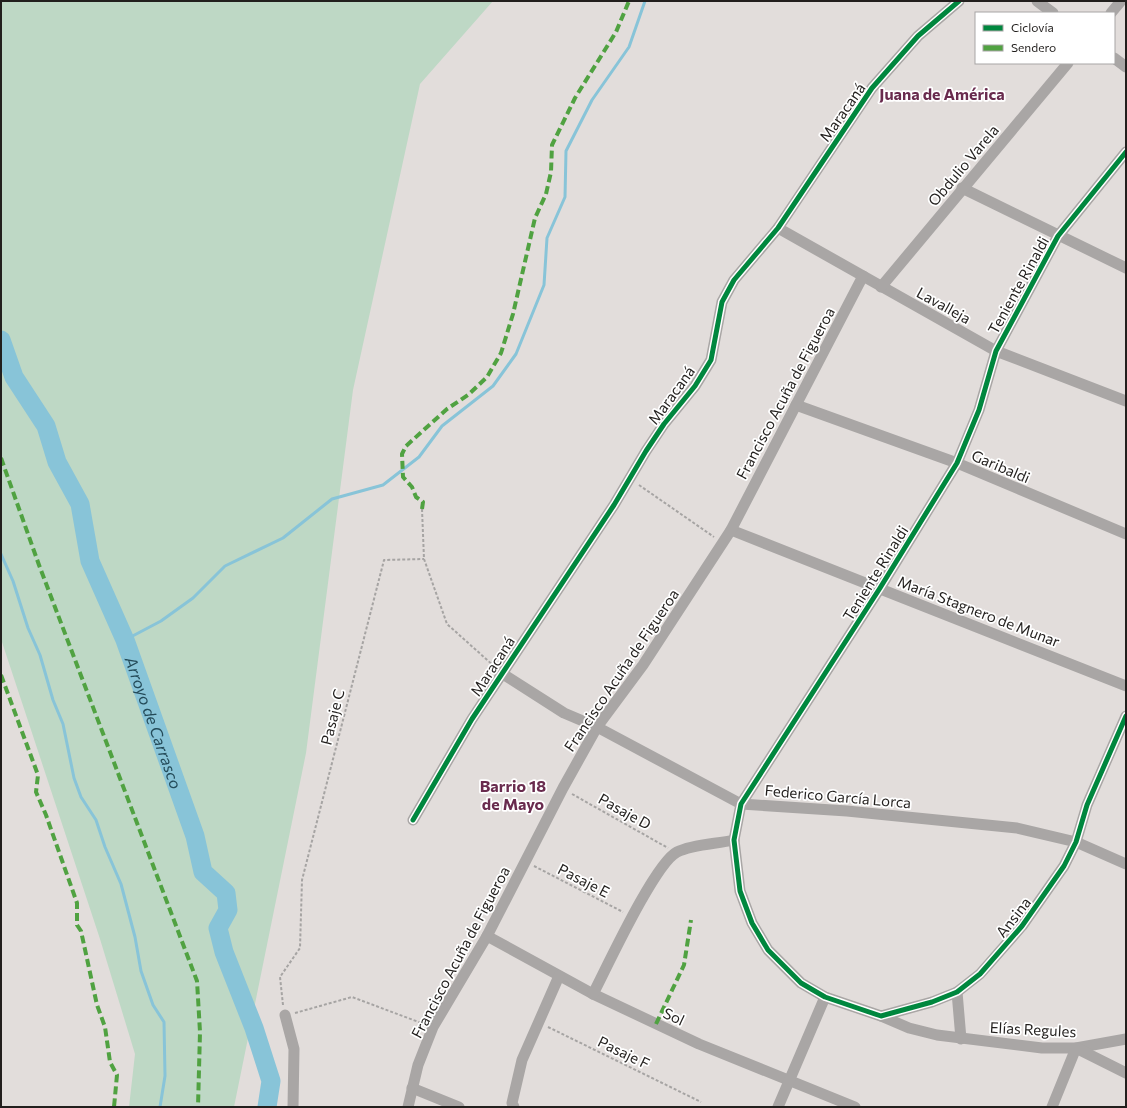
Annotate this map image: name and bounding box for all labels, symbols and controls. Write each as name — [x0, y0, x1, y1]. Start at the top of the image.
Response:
legend — [975, 12, 1115, 64]
text: Ciclovía — [1011, 20, 1054, 34]
text: Sendero — [1011, 40, 1056, 54]
street label: Maracaná — [815, 79, 869, 145]
district label: Juana de América — [879, 84, 1005, 103]
street label: Obdulio Varela — [924, 121, 1002, 209]
street label: Teniente Rinaldi — [984, 233, 1052, 337]
street label: Lavalleja — [914, 283, 974, 327]
street label: Francisco Acuña de Figueroa — [732, 304, 838, 482]
street label: Maracaná — [644, 362, 698, 428]
street label: Garibaldi — [969, 446, 1033, 486]
street label: Teniente Rinaldi — [839, 522, 911, 624]
street label: María Stagnero de Munar — [895, 572, 1063, 650]
street label: Francisco Acuña de Figueroa — [560, 585, 682, 755]
street label: Maracaná — [466, 633, 518, 699]
water label: Arroyo de Carrasco — [122, 653, 187, 791]
street label: Pasaje C — [316, 687, 348, 747]
district label: Barrio 18 de Mayo — [480, 776, 546, 813]
street label: Federico García Lorca — [764, 781, 912, 811]
street label: Pasaje D — [595, 789, 655, 833]
street label: Pasaje E — [555, 859, 613, 901]
street label: Francisco Acuña de Figueroa — [407, 863, 513, 1041]
street label: Ansina — [992, 893, 1034, 941]
street label: Sol — [660, 1003, 688, 1029]
street label: Elías Regules — [989, 1018, 1077, 1040]
street label: Pasaje F — [595, 1032, 653, 1072]

